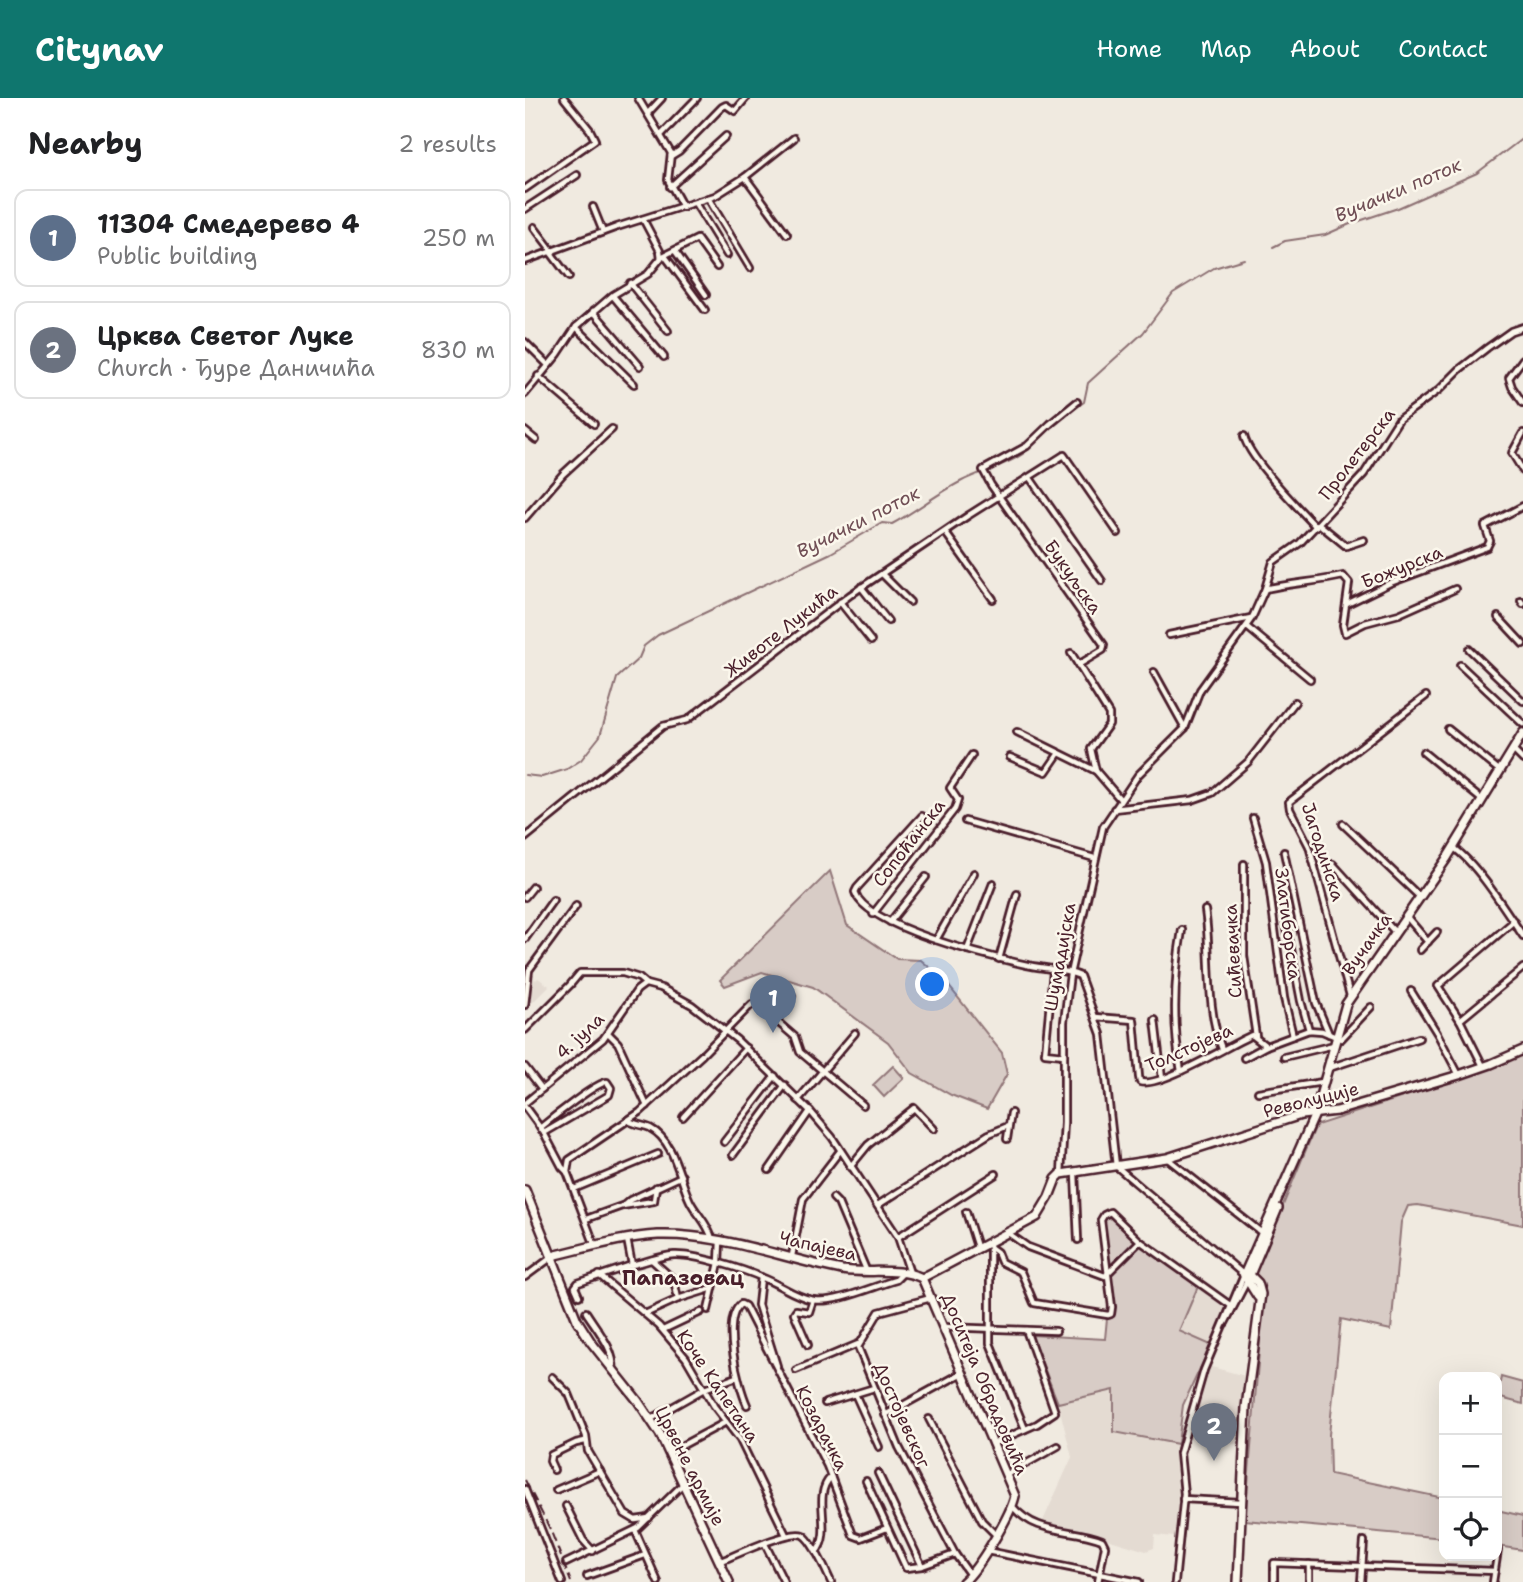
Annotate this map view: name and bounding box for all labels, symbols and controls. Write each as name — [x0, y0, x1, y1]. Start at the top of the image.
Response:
text: Citynav — [35, 27, 164, 72]
text: Home — [1096, 33, 1162, 65]
text: Map — [1200, 33, 1252, 65]
text: About — [1290, 33, 1360, 65]
text: Contact — [1398, 33, 1488, 65]
text: Nearby — [28, 123, 143, 164]
text: 2 results — [398, 129, 497, 159]
water label: Вучачки поток — [1331, 152, 1466, 228]
text: 11304 Смедерево 4 — [97, 206, 359, 241]
text: 1 — [48, 223, 58, 253]
text: 250 m — [422, 223, 495, 253]
text: Public building — [97, 241, 257, 271]
text: Црква Светог Луке — [97, 318, 354, 353]
text: 2 — [45, 335, 61, 365]
text: 830 m — [421, 335, 495, 365]
text: Church · Ђуре Даничића — [97, 353, 375, 383]
street label: Пролетерска — [1314, 403, 1400, 505]
water label: Вучачки поток — [792, 480, 925, 564]
street label: Букуљска — [1039, 535, 1107, 619]
street label: Божурска — [1358, 540, 1446, 594]
street label: Животе Лукића — [719, 579, 843, 683]
street label: Сопоћанска — [867, 794, 951, 892]
street label: Јагодинска — [1296, 800, 1350, 904]
street label: Златиборска — [1269, 867, 1307, 981]
street label: Шумадијска — [1039, 901, 1081, 1013]
street label: Сићевачка — [1219, 903, 1247, 999]
street label: Вучачка — [1337, 908, 1397, 980]
your location — [915, 967, 949, 1001]
pin: 1 — [750, 975, 796, 1033]
street label: 4. јула — [550, 1007, 610, 1065]
street label: Толстојева — [1142, 1018, 1236, 1078]
street label: Револуције — [1261, 1077, 1361, 1123]
street label: Чапајева — [777, 1225, 859, 1267]
district label: Папазовац — [622, 1264, 745, 1292]
street label: Доситеја Обрадовића — [936, 1289, 1034, 1479]
street label: Коче Капетана — [671, 1325, 765, 1447]
street label: Достојевског — [868, 1358, 936, 1472]
map controls — [1439, 1372, 1502, 1561]
button: + — [1439, 1372, 1502, 1435]
street label: Козарачка — [790, 1381, 854, 1475]
street label: Црвене армије — [649, 1402, 731, 1530]
pin: 2 — [1191, 1403, 1237, 1461]
button: − — [1439, 1435, 1502, 1498]
button: locate — [1439, 1498, 1502, 1561]

